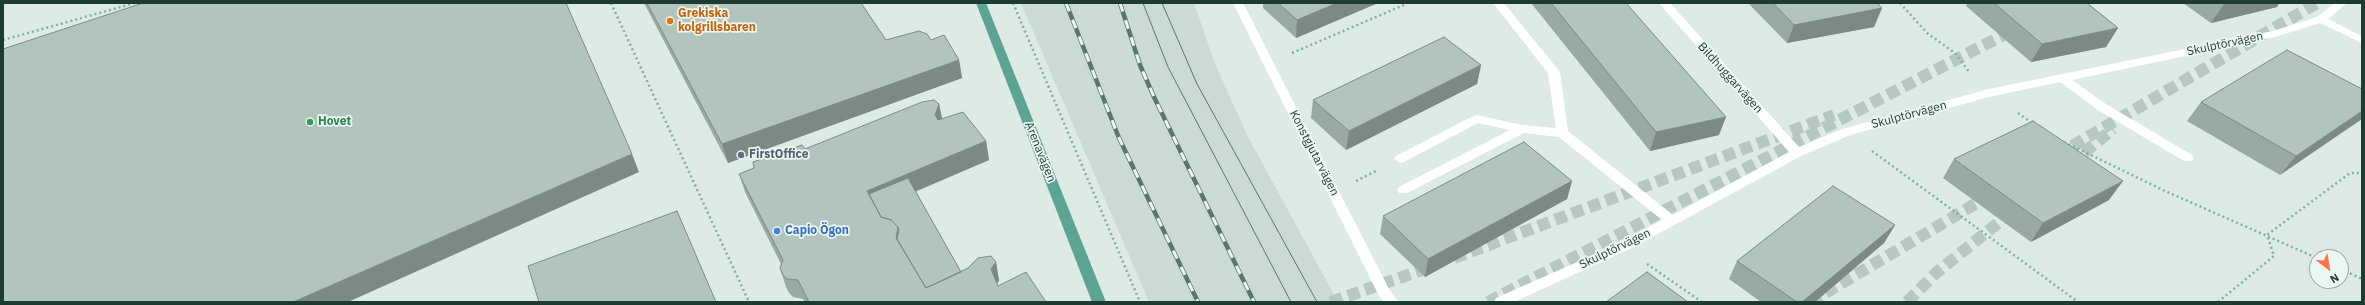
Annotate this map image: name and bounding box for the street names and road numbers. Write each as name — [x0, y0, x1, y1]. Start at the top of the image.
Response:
street label: Skulptörvägen — [2186, 29, 2264, 59]
street label: Bildhuggarvägen — [1694, 40, 1766, 116]
street label: Skulptörvägen — [1870, 98, 1948, 132]
street label: Konstgjutarvägen — [1286, 108, 1342, 198]
street label: Arenavägen — [1021, 120, 1059, 184]
street label: Skulptörvägen — [1577, 226, 1653, 272]

